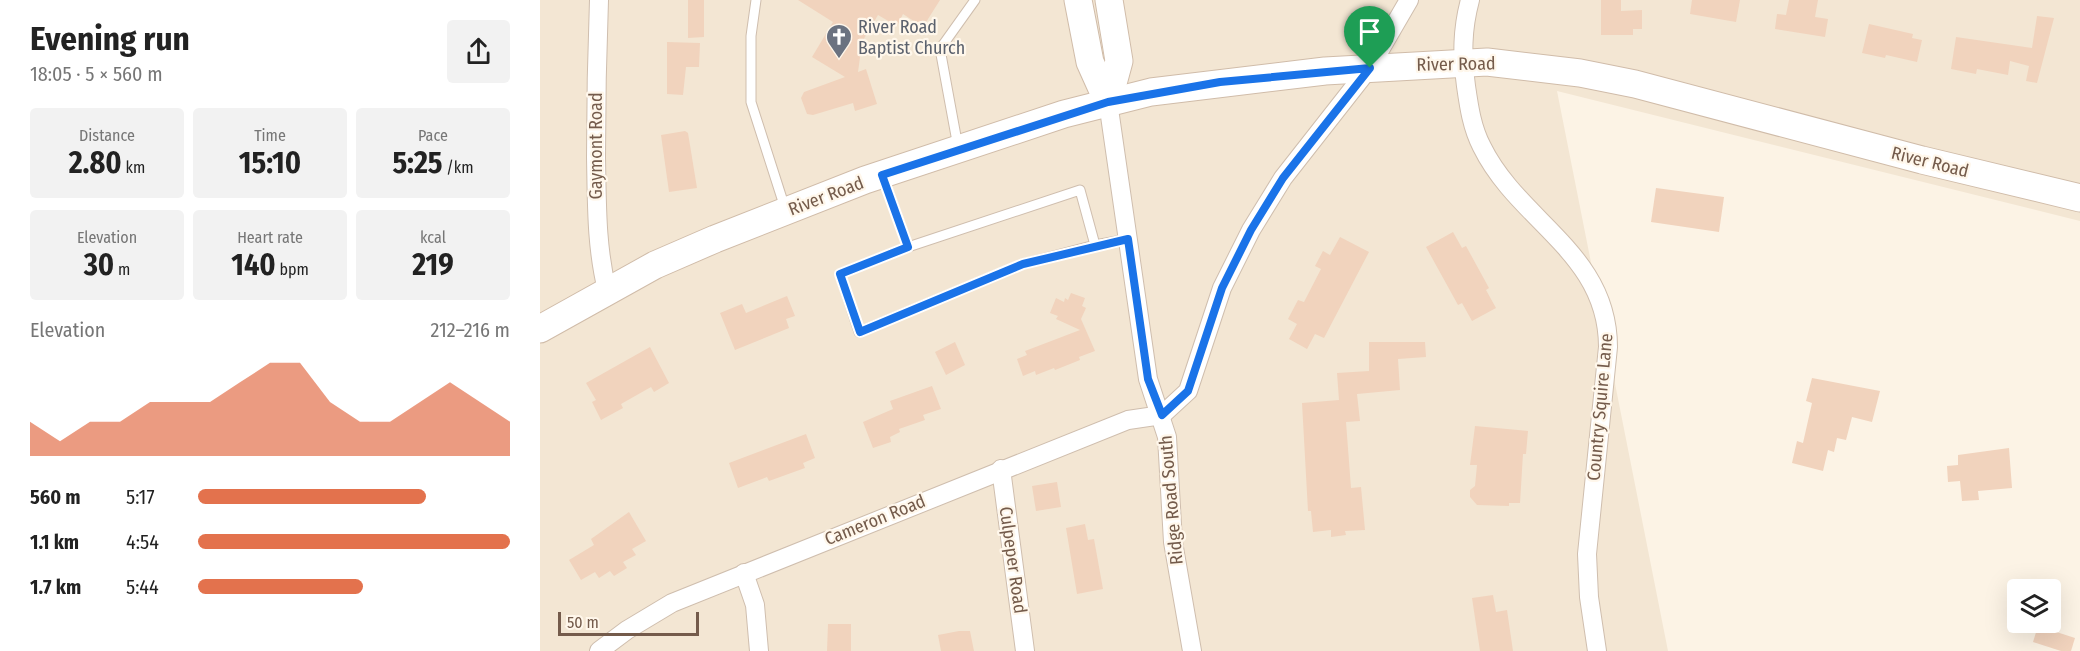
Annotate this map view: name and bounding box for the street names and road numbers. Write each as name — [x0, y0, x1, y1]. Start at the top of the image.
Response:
street label: River Road — [1416, 52, 1496, 76]
street label: Gaymont Road — [585, 92, 607, 200]
street label: River Road — [1889, 142, 1971, 182]
street label: River Road — [785, 172, 867, 220]
street label: Country Squire Lane — [1583, 332, 1617, 482]
street label: Ridge Road South — [1154, 434, 1188, 566]
street label: Cameron Road — [821, 490, 929, 550]
street label: Culpeper Road — [995, 505, 1031, 615]

